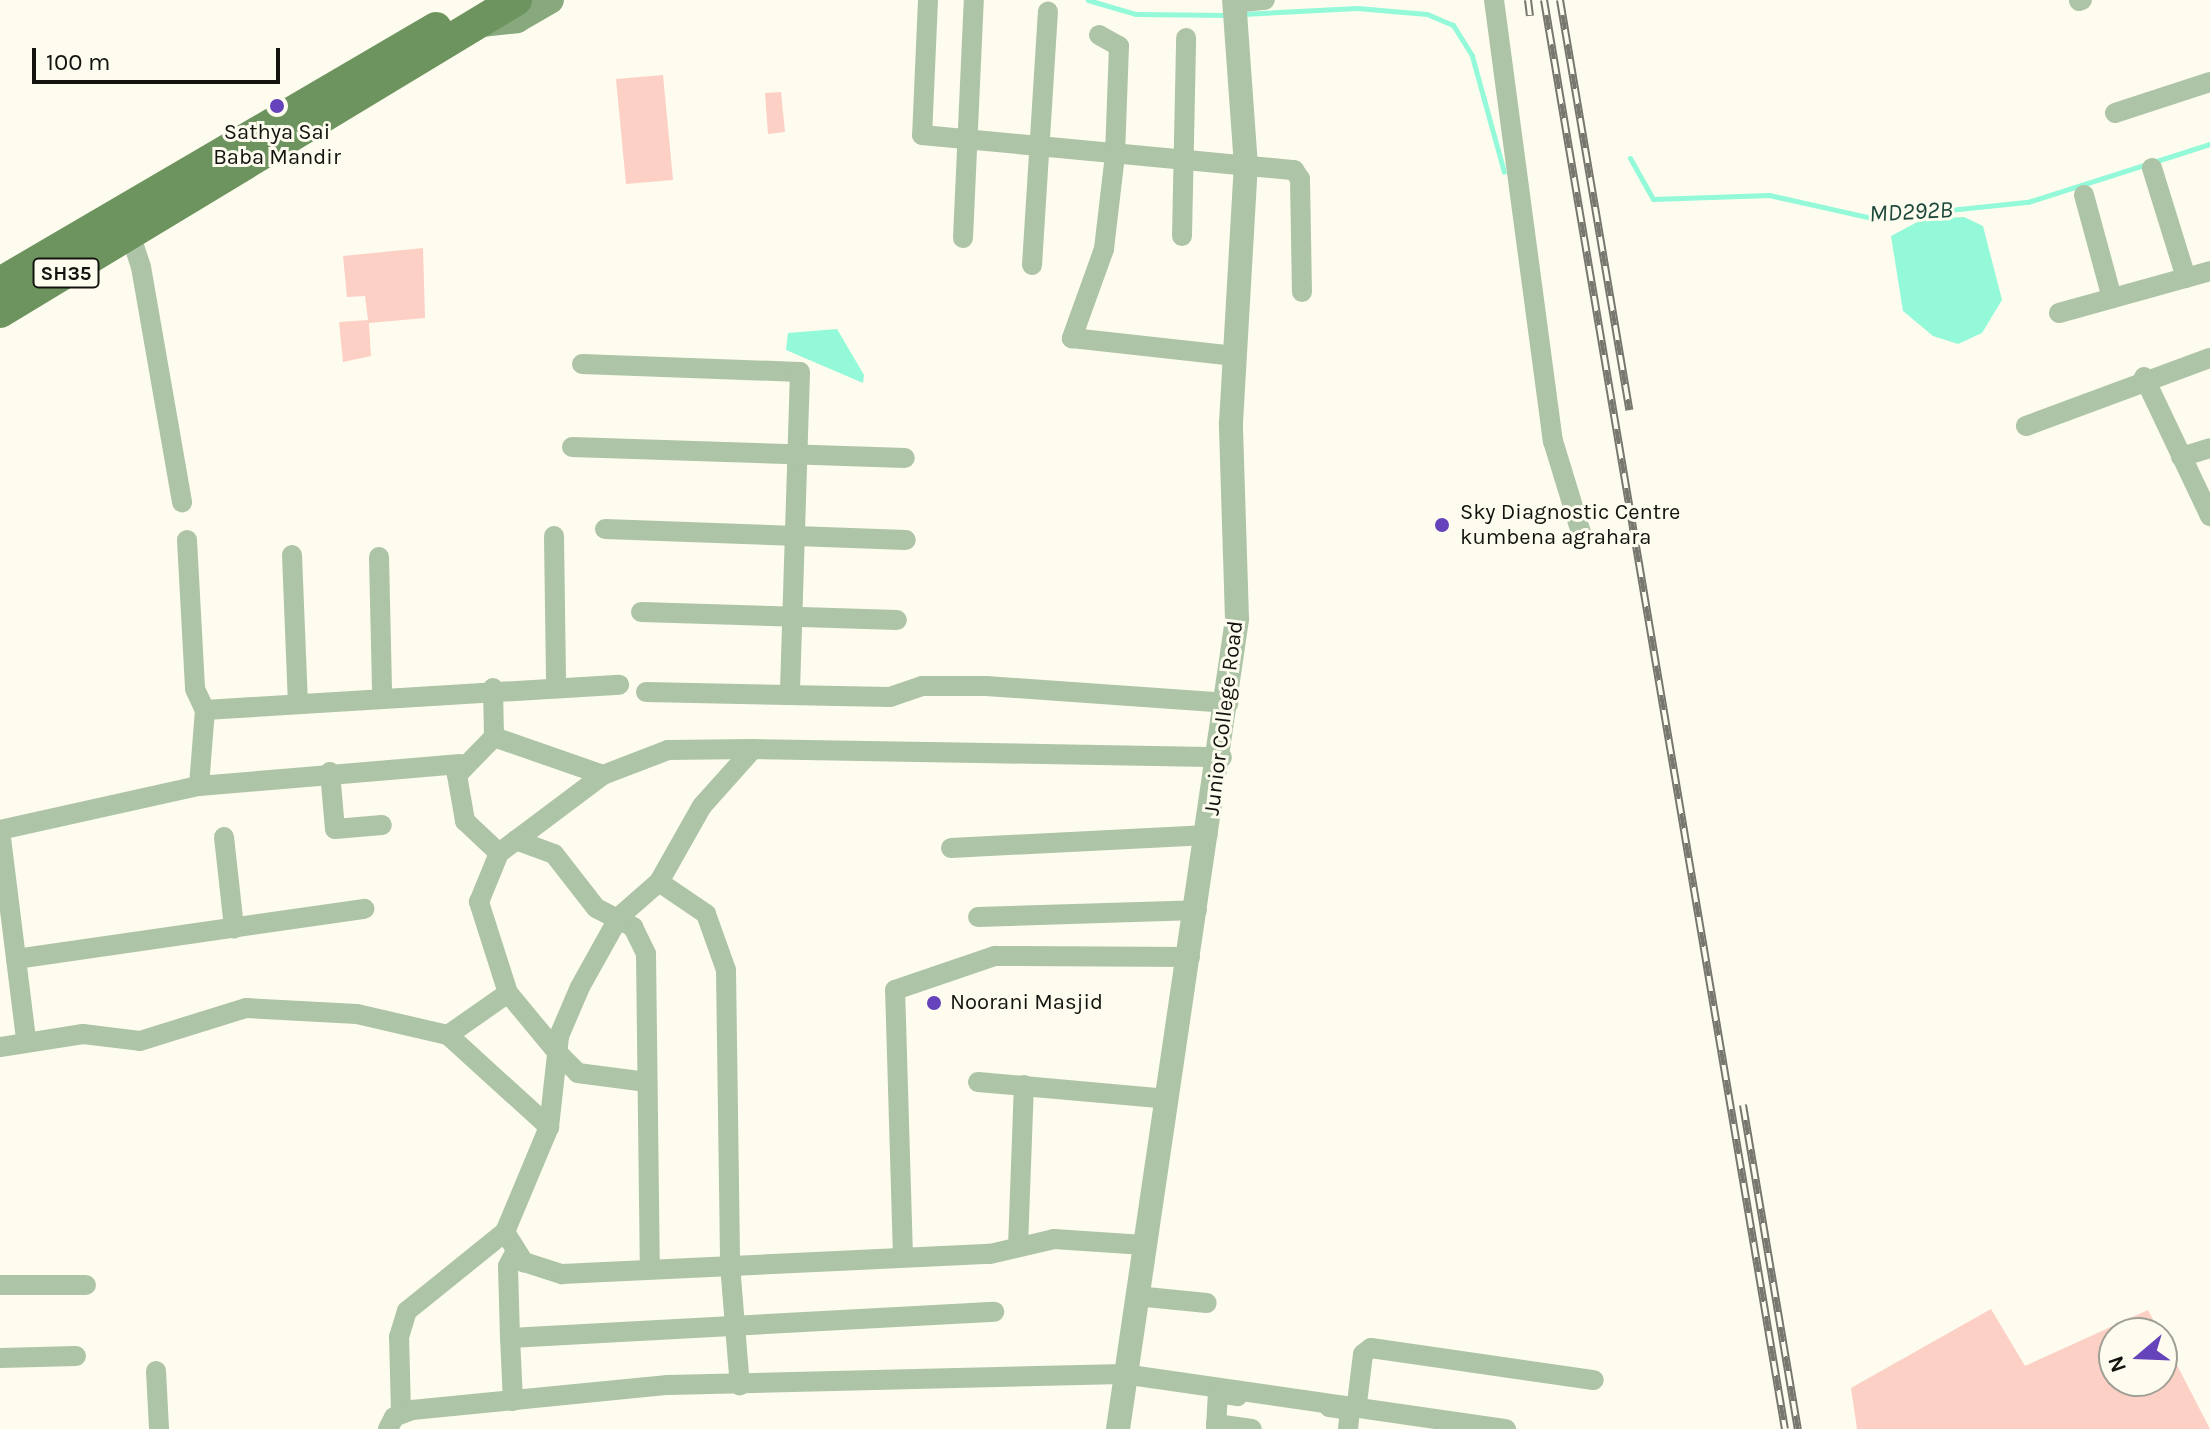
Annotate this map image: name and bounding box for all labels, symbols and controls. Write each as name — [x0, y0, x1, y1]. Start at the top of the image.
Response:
scale bar — [36, 32, 284, 82]
text: 100 m — [46, 48, 111, 76]
marker: Sathya Sai Baba Mandir — [268, 97, 286, 115]
place label: Sathya Sai Baba Mandir — [213, 119, 341, 170]
water label: MD292B — [1868, 195, 1954, 229]
road number: SH35 — [32, 257, 100, 289]
place label: Sky Diagnostic Centre kumbena agrahara — [1460, 499, 1680, 550]
marker: Sky Diagnostic Centre kumbena agrahara — [1431, 514, 1453, 536]
street label: Junior College Road — [1199, 619, 1249, 817]
place label: Noorani Masjid — [950, 990, 1103, 1016]
marker: Noorani Masjid — [925, 994, 943, 1012]
north arrow — [2098, 1317, 2178, 1397]
text: N — [2102, 1352, 2132, 1376]

